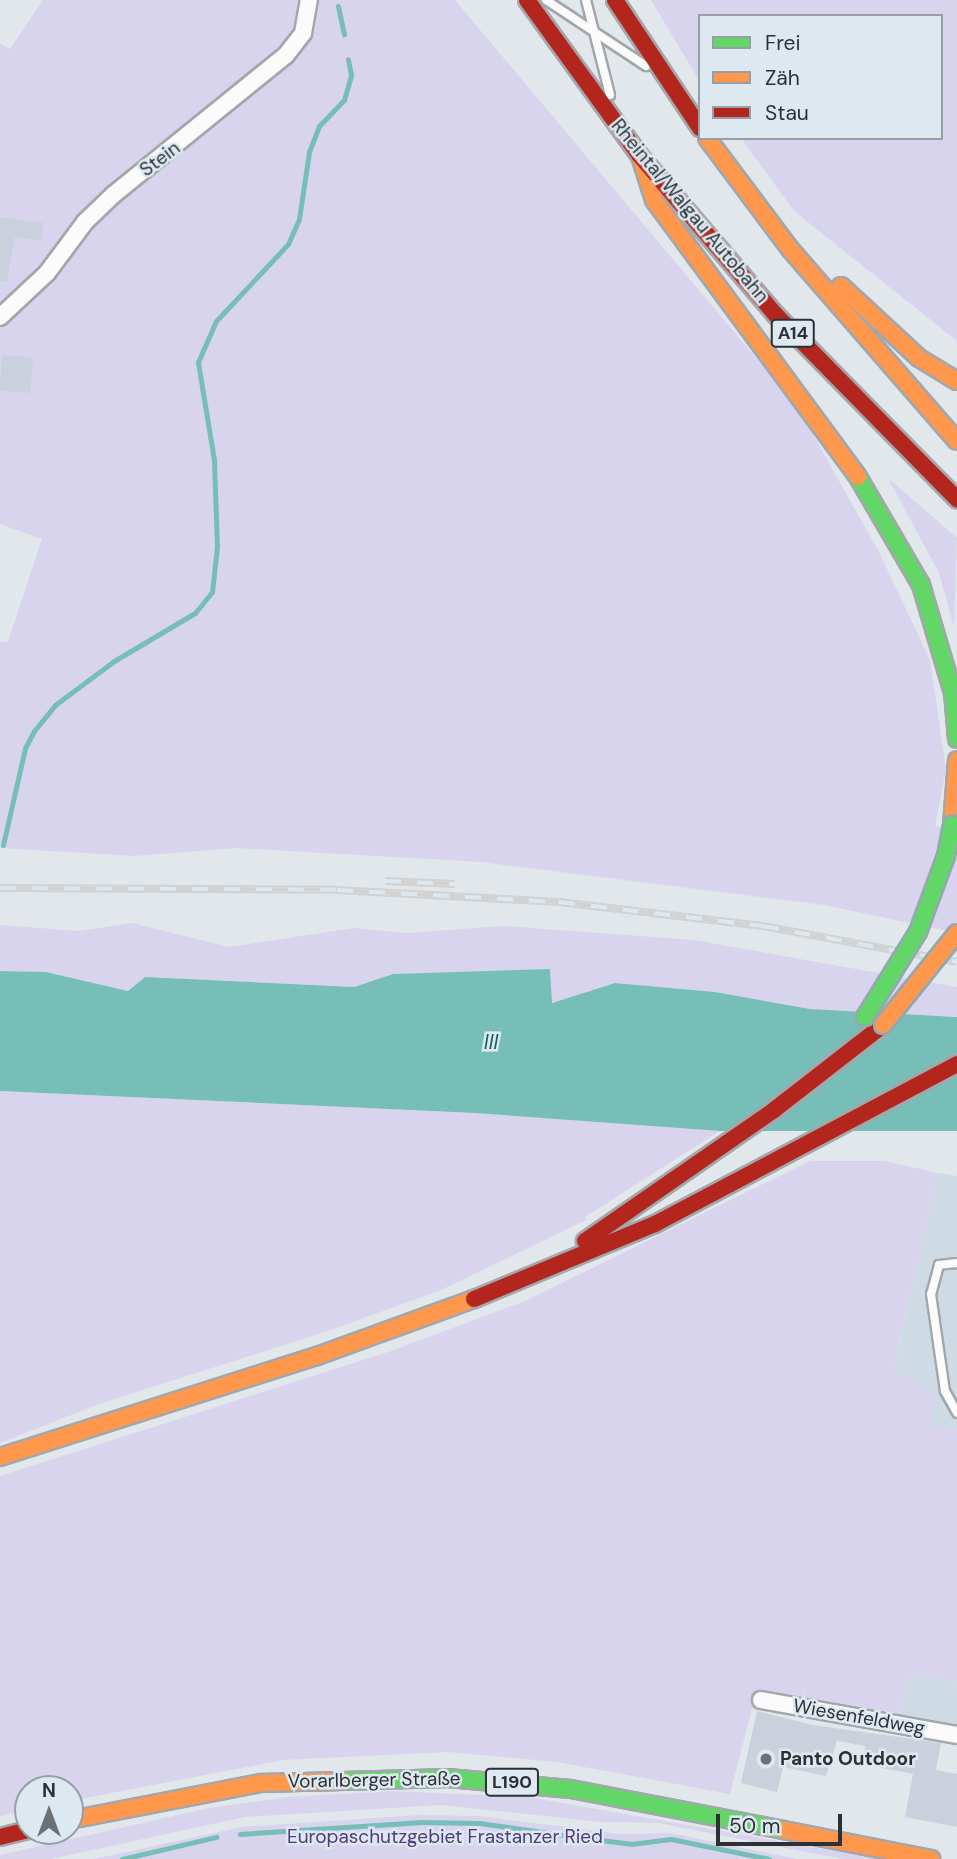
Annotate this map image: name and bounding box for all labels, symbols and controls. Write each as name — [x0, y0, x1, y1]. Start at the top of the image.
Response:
legend — [698, 14, 943, 140]
text: Frei — [765, 29, 801, 57]
text: Zäh — [765, 64, 800, 92]
text: Stau — [765, 99, 809, 127]
street label: Rheintal/Walgau Autobahn — [606, 115, 774, 307]
street label: Stein — [135, 137, 185, 181]
road number: A14 — [770, 318, 816, 348]
water label: Ill — [484, 1029, 498, 1055]
street label: Wiesenfeldweg — [791, 1694, 927, 1740]
place label: Panto Outdoor — [780, 1748, 916, 1770]
marker: Panto Outdoor — [758, 1751, 774, 1767]
street label: Vorarlberger Straße — [287, 1767, 461, 1793]
road number: L190 — [484, 1768, 540, 1797]
north arrow — [14, 1775, 84, 1845]
text: N — [42, 1778, 56, 1803]
scale bar — [719, 1800, 845, 1844]
text: 50 m — [729, 1812, 780, 1840]
park label: Europaschutzgebiet Frastanzer Ried — [287, 1826, 603, 1848]

